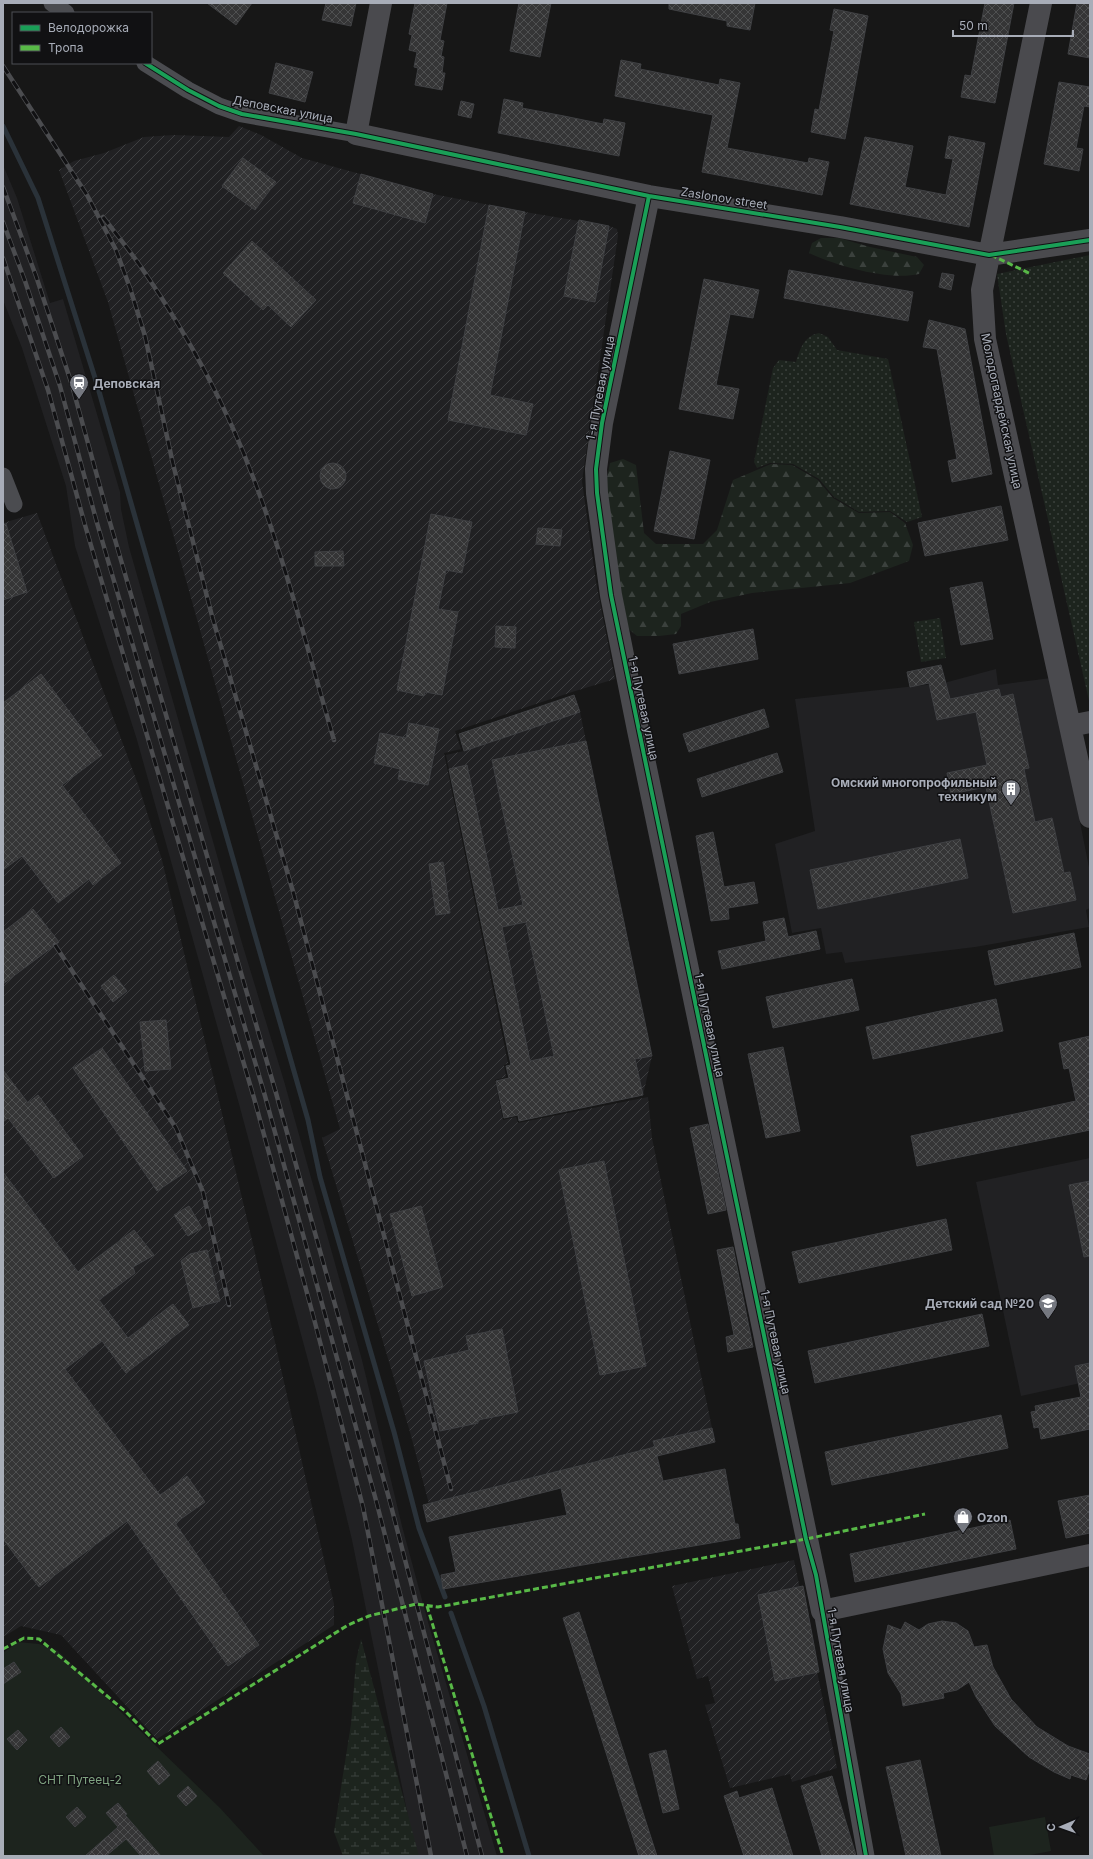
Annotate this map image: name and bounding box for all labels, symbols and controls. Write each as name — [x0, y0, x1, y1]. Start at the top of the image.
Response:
legend — [12, 12, 152, 64]
scale bar — [953, 12, 1073, 38]
text: 50 m — [959, 18, 988, 33]
text: Велодорожка — [48, 20, 129, 35]
text: Тропа — [48, 40, 83, 55]
street label: Деповская улица — [231, 92, 335, 126]
street label: Zaslonov street — [680, 184, 768, 212]
street label: Молодогвардейская улица — [978, 332, 1026, 490]
street label: 1-я Путевая улица — [582, 334, 618, 442]
station icon: Деповская — [68, 372, 90, 400]
place label: Деповская — [93, 376, 160, 391]
street label: 1-я Путевая улица — [626, 654, 662, 762]
place label: Омский многопрофильный техникум — [831, 775, 997, 804]
building icon: Омский многопрофильный техникум — [1000, 778, 1022, 806]
street label: 1-я Путевая улица — [692, 971, 728, 1079]
street label: 1-я Путевая улица — [758, 1288, 794, 1396]
school or university icon: Детский сад №20 — [1037, 1292, 1059, 1320]
place label: Детский сад №20 — [925, 1296, 1034, 1311]
shop icon: Ozon — [952, 1506, 974, 1534]
place label: Ozon — [977, 1510, 1008, 1525]
street label: 1-я Путевая улица — [824, 1606, 858, 1714]
park label: СНТ Путеец-2 — [38, 1772, 122, 1787]
north arrow — [1041, 1807, 1081, 1847]
text: С — [1044, 1823, 1058, 1832]

